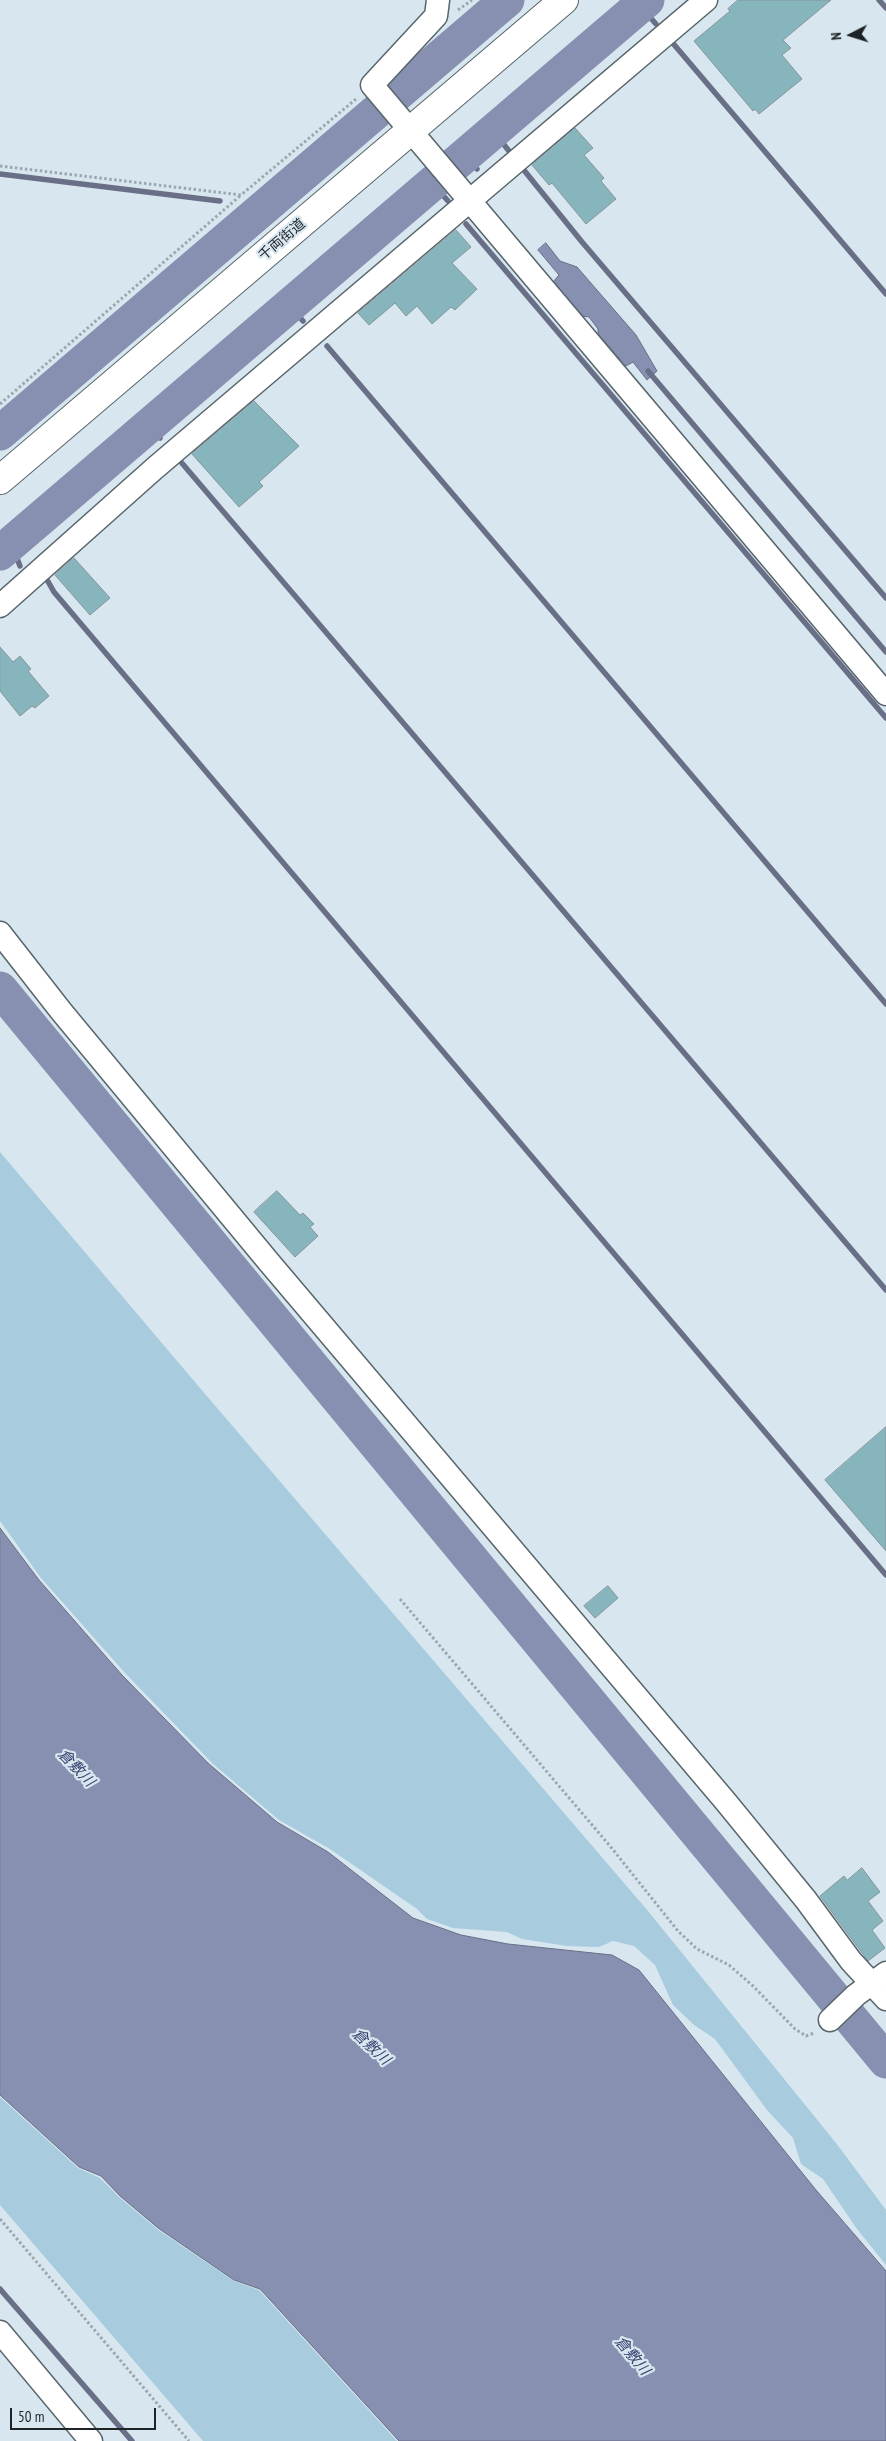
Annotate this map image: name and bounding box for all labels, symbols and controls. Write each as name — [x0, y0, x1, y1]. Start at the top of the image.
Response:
north arrow — [826, 10, 876, 60]
text: N — [827, 32, 845, 41]
street label: 千両街道 — [255, 216, 309, 264]
water label: 倉敷川 — [54, 1746, 98, 1790]
water label: 倉敷川 — [348, 2025, 394, 2069]
water label: 倉敷川 — [611, 2333, 653, 2379]
scale bar — [12, 2398, 159, 2430]
text: 50 m — [18, 2407, 44, 2426]

